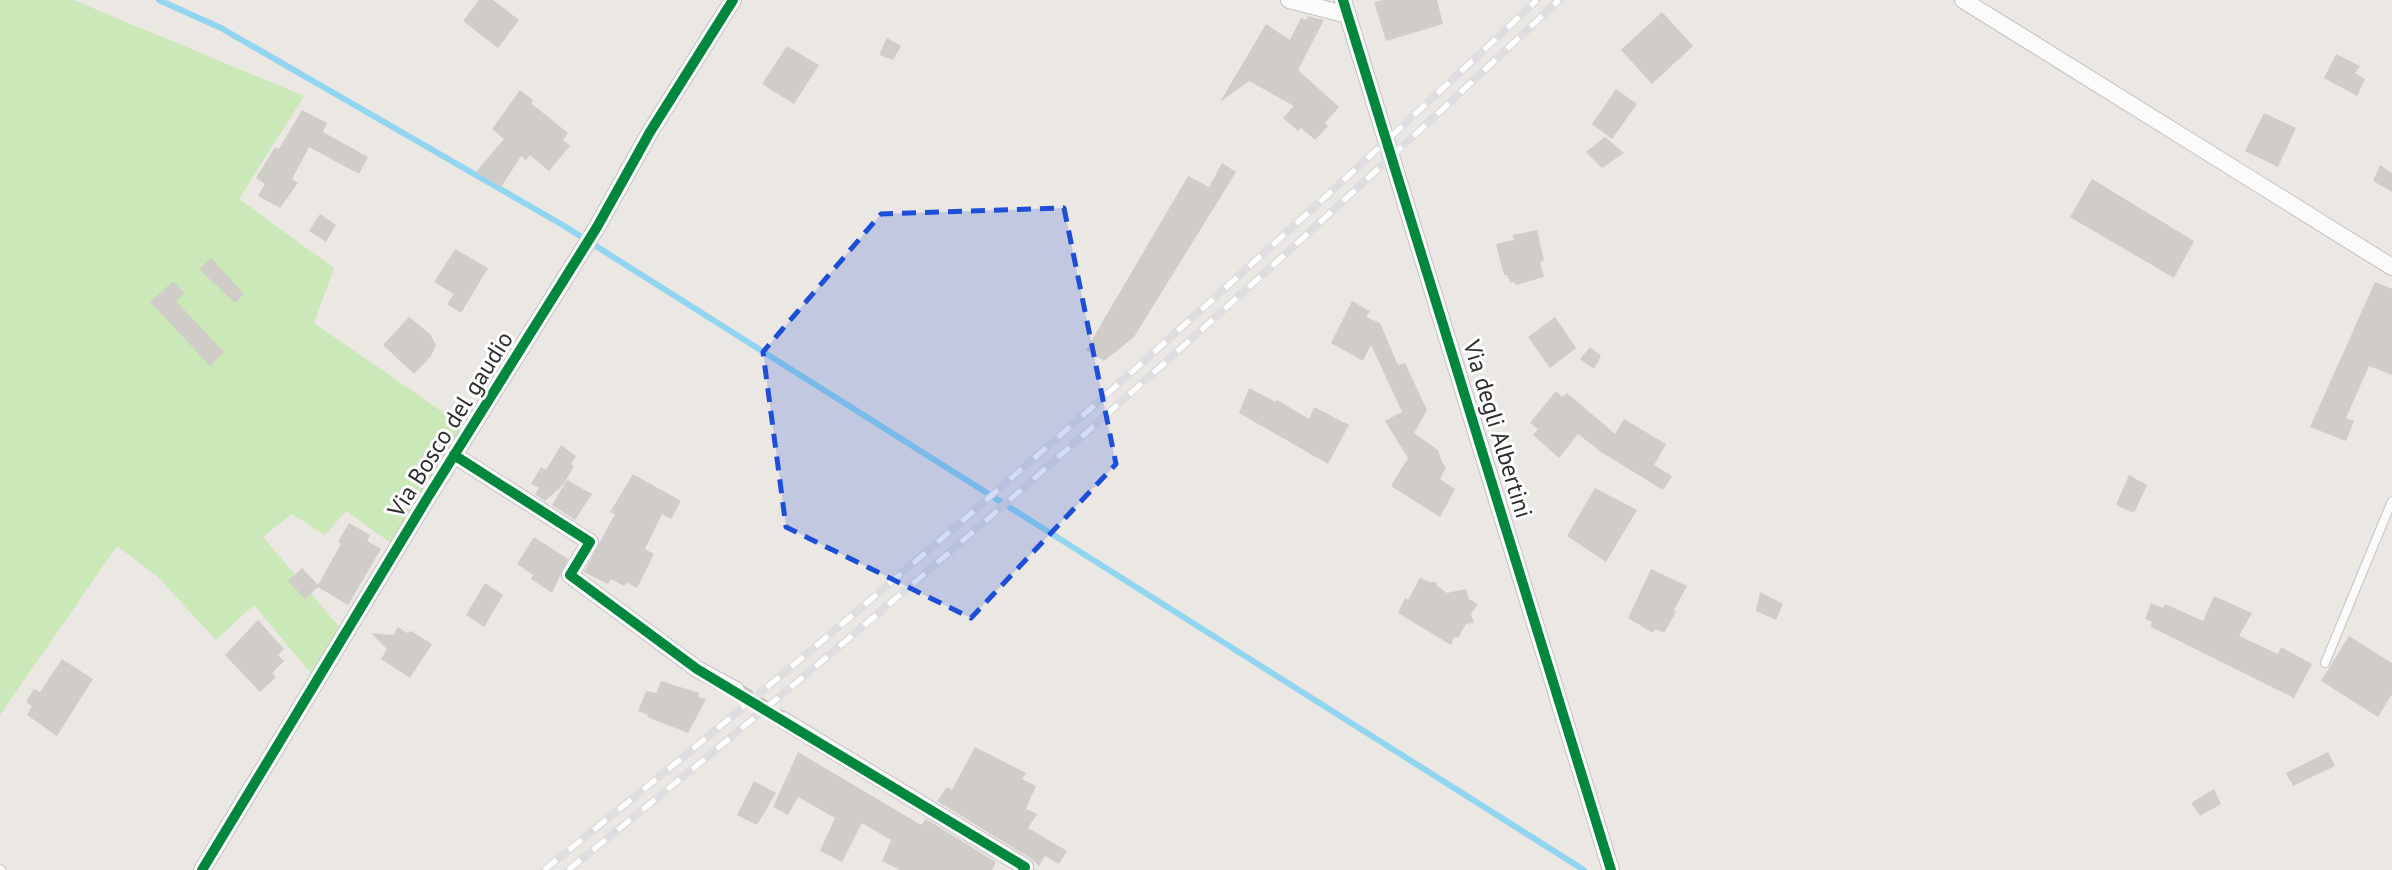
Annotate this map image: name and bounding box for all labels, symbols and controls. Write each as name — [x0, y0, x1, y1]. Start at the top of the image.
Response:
street label: Via Bosco del gaudio — [380, 325, 520, 524]
street label: Via degli Albertini — [1456, 335, 1540, 522]

